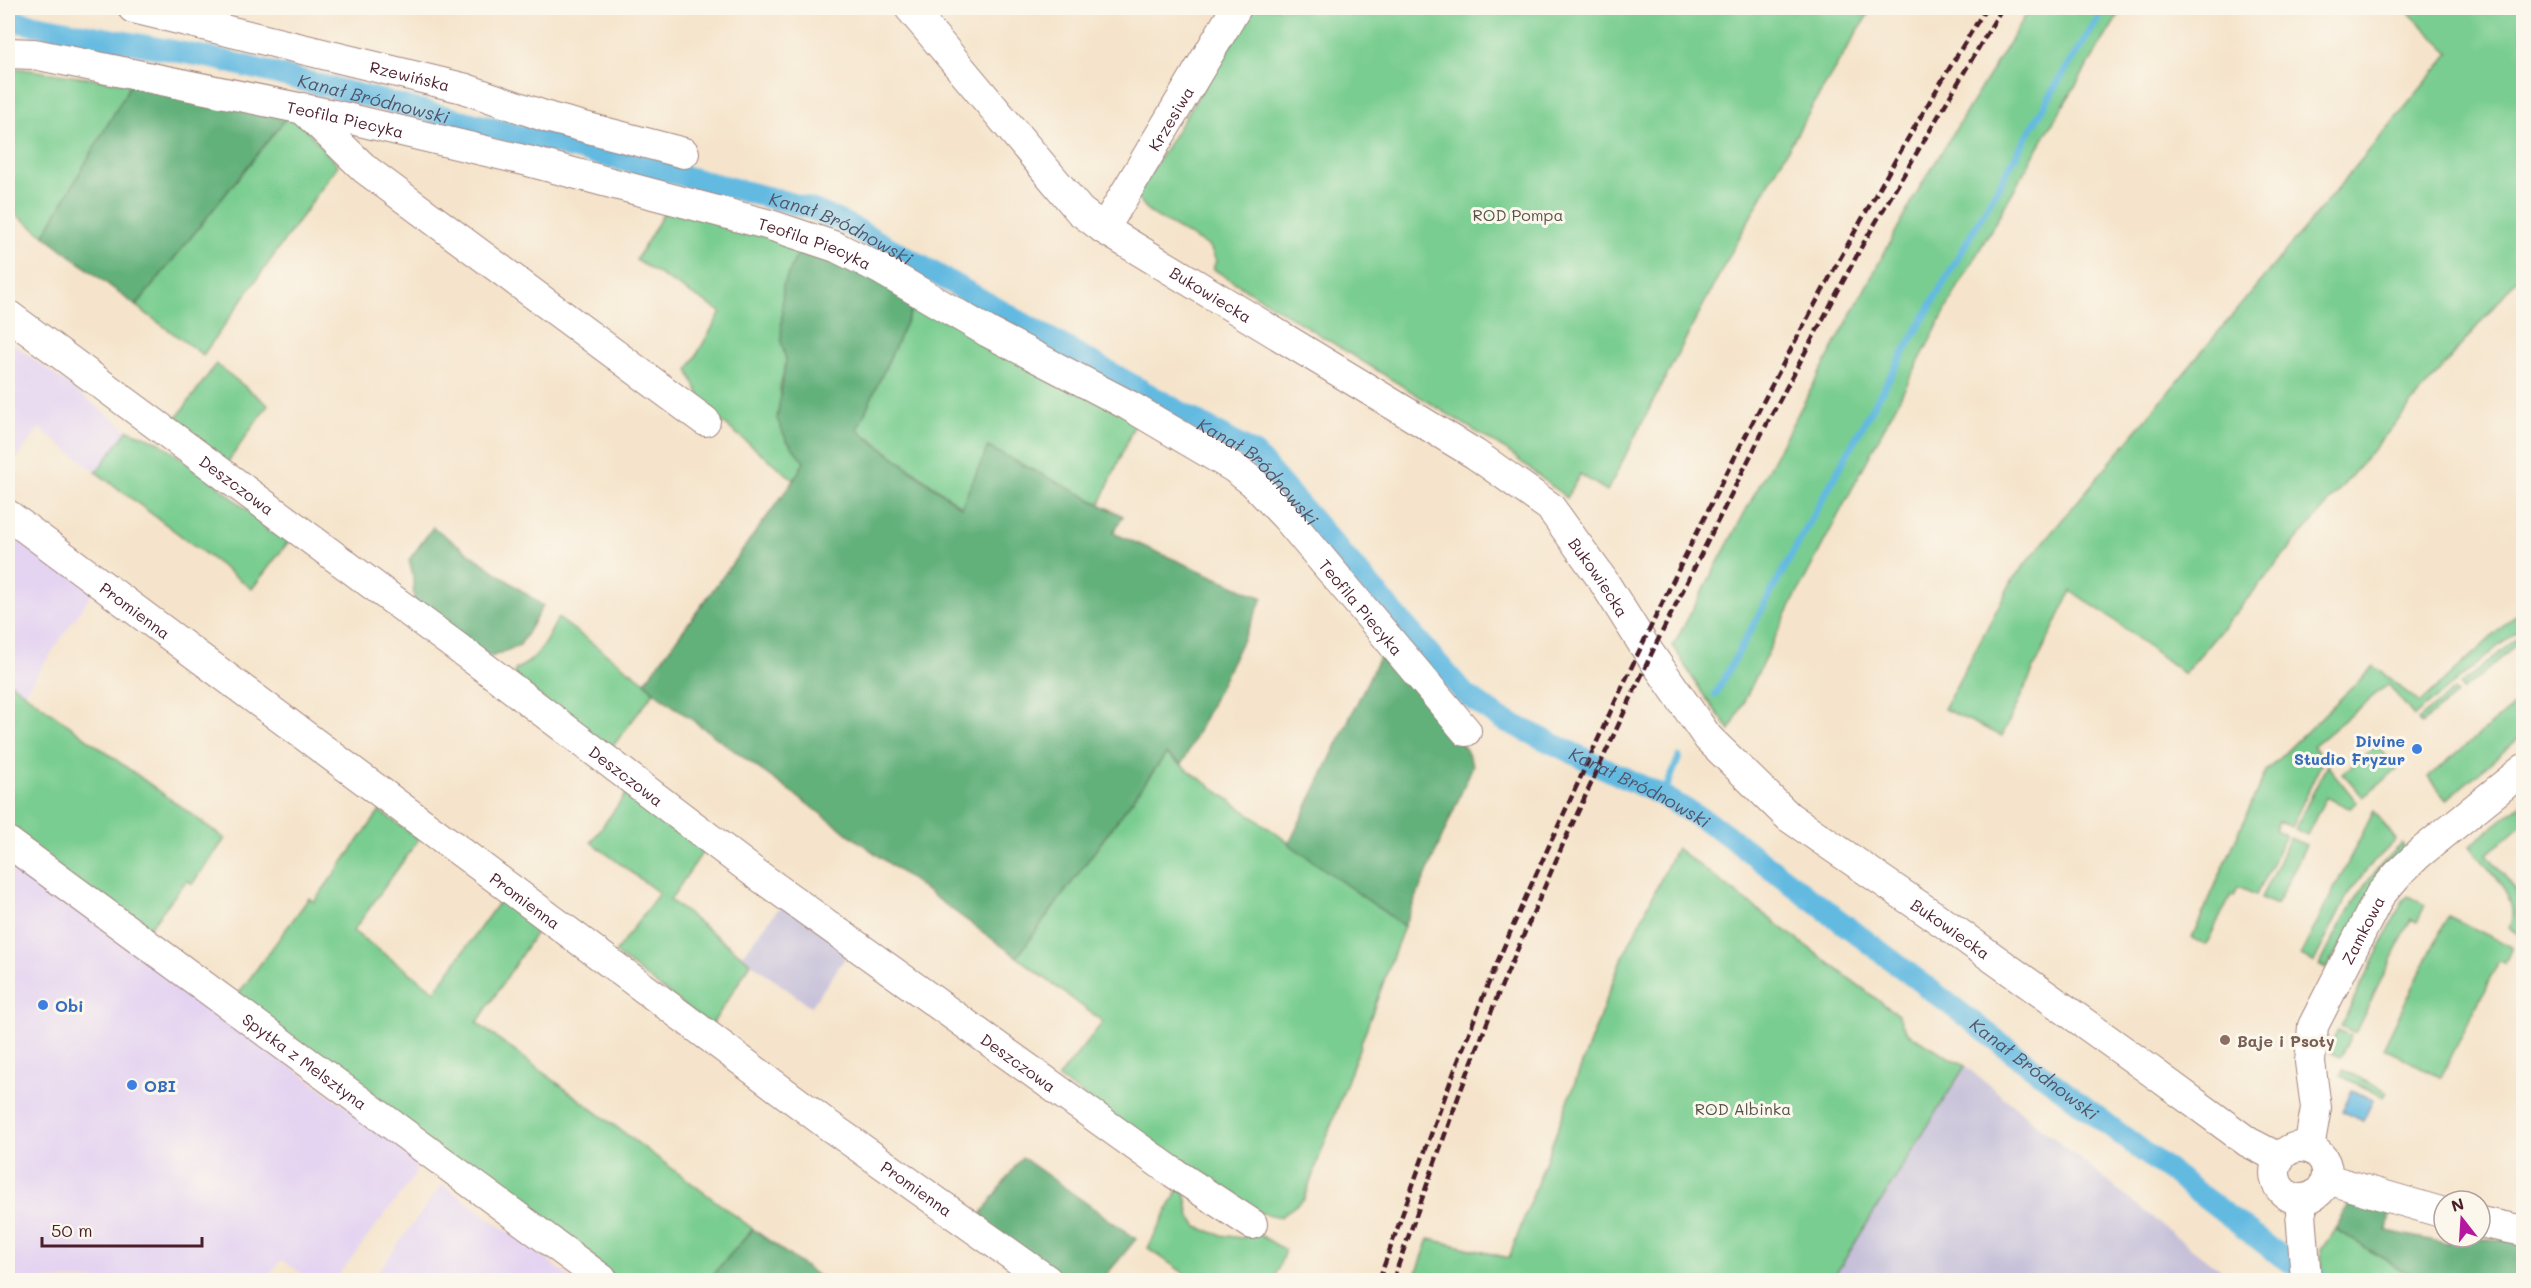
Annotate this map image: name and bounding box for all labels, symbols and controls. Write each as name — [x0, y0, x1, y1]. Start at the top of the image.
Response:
street label: Rzewińska — [368, 55, 452, 95]
water label: Kanał Bródnowski — [295, 68, 452, 129]
street label: Krzesiwa — [1143, 82, 1198, 154]
street label: Teofila Piecyka — [285, 95, 406, 142]
water label: Kanał Bródnowski — [767, 186, 917, 271]
park label: ROD Pompa — [1473, 204, 1563, 225]
street label: Teofila Piecyka — [756, 212, 875, 274]
street label: Bukowiecka — [1166, 261, 1256, 327]
water label: Kanał Bródnowski — [1193, 412, 1324, 531]
street label: Deszczowa — [196, 450, 279, 519]
street label: Bukowiecka — [1565, 533, 1634, 621]
street label: Teofila Piecyka — [1315, 554, 1408, 659]
street label: Promienna — [96, 577, 175, 643]
place label: Divine Studio Fryzur — [2294, 730, 2405, 769]
street label: Deszczowa — [585, 740, 668, 810]
water label: Kanał Bródnowski — [1565, 741, 1715, 834]
marker: Divine Studio Fryzur — [2410, 742, 2424, 756]
street label: Promienna — [486, 867, 565, 933]
street label: Zamkowa — [2336, 892, 2388, 968]
street label: Bukowiecka — [1907, 893, 1995, 963]
place label: Obi — [55, 995, 84, 1016]
marker: Obi — [36, 998, 50, 1012]
street label: Spytka z Melsztyna — [239, 1008, 372, 1114]
water label: Kanał Bródnowski — [1965, 1012, 2104, 1126]
street label: Deszczowa — [977, 1028, 1061, 1096]
place label: Baje i Psoty — [2237, 1030, 2335, 1051]
marker: Baje i Psoty — [2218, 1033, 2232, 1047]
place label: OBI — [144, 1075, 176, 1096]
marker: OBI — [125, 1078, 139, 1092]
park label: ROD Albinka — [1695, 1098, 1791, 1119]
street label: Promienna — [877, 1156, 957, 1220]
north arrow — [2432, 1189, 2492, 1249]
text: N — [2449, 1192, 2466, 1216]
scale bar — [42, 1210, 202, 1248]
text: 50 m — [51, 1218, 93, 1242]

